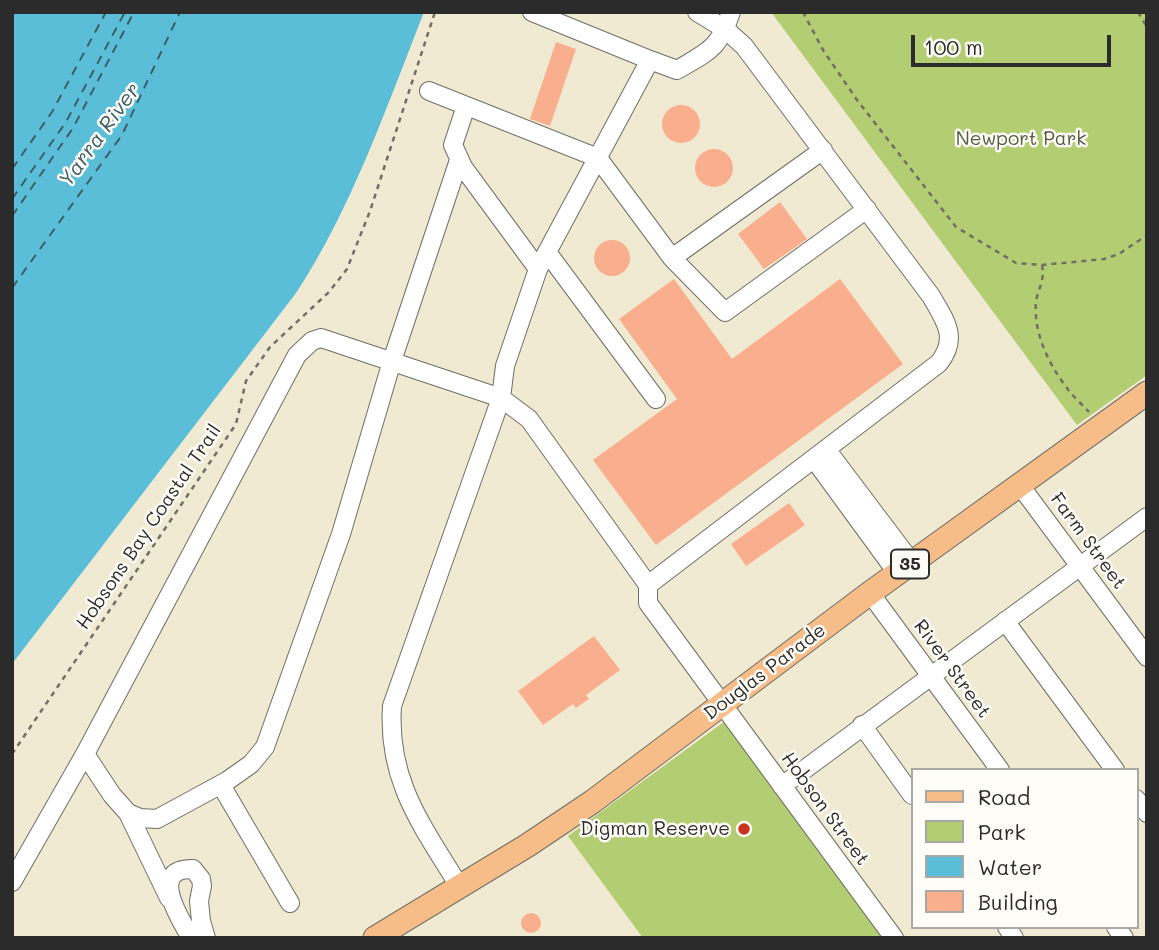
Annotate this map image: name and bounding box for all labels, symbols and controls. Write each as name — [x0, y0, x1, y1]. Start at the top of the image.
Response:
scale bar — [914, 21, 1114, 65]
text: 100 m — [924, 33, 983, 60]
water label: Yarra River — [54, 78, 146, 192]
park label: Newport Park — [956, 128, 1086, 150]
street label: Hobsons Bay Coastal Trail — [72, 420, 226, 634]
street label: Farm Street — [1045, 488, 1131, 594]
road number: 35 — [891, 550, 929, 578]
street label: River Street — [909, 615, 995, 723]
street label: Douglas Parade — [700, 619, 830, 725]
street label: Hobson Street — [776, 748, 874, 870]
legend — [911, 768, 1138, 929]
text: Road — [978, 783, 1030, 810]
place label: Digman Reserve — [580, 818, 730, 840]
text: Park — [978, 818, 1026, 845]
marker: Digman Reserve — [736, 821, 752, 837]
text: Water — [978, 853, 1042, 880]
text: Building — [978, 888, 1058, 915]

